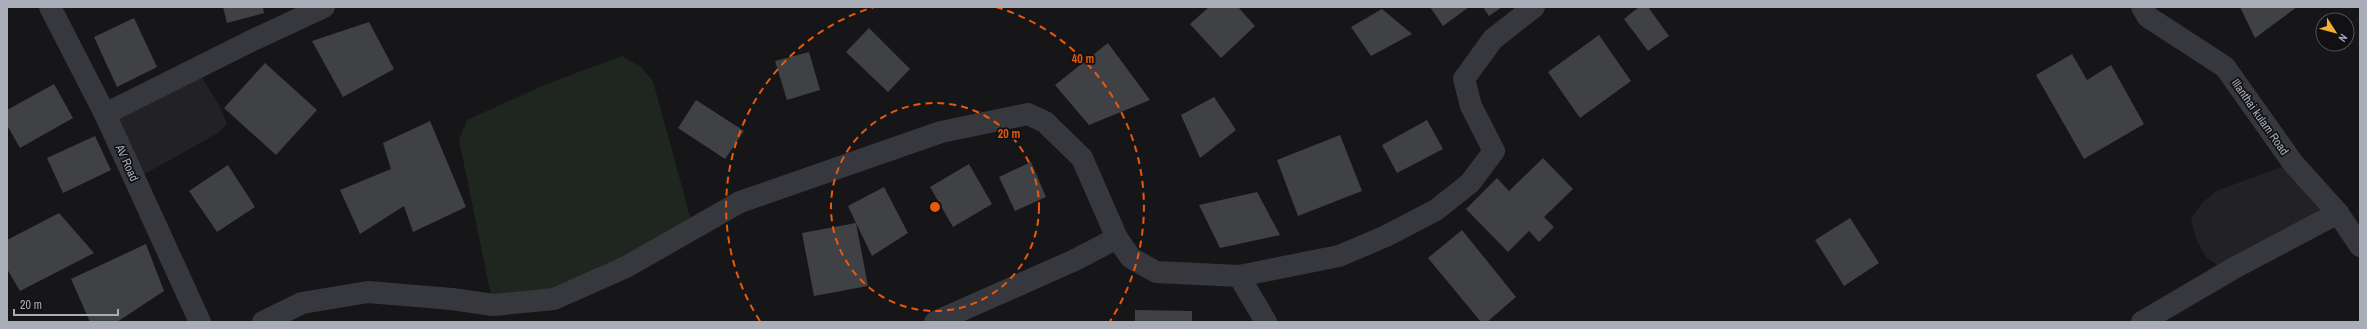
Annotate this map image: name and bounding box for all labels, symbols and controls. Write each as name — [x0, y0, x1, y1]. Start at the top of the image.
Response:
north arrow — [2315, 12, 2355, 52]
text: N — [2336, 31, 2351, 45]
text: 40 m — [1072, 51, 1094, 67]
street label: Illanthai kulam Road — [2228, 76, 2292, 158]
text: 20 m — [998, 126, 1020, 142]
street label: AV Road — [111, 141, 142, 184]
centre of rings — [928, 200, 942, 214]
scale bar — [14, 291, 118, 317]
text: 20 m — [20, 297, 42, 313]

